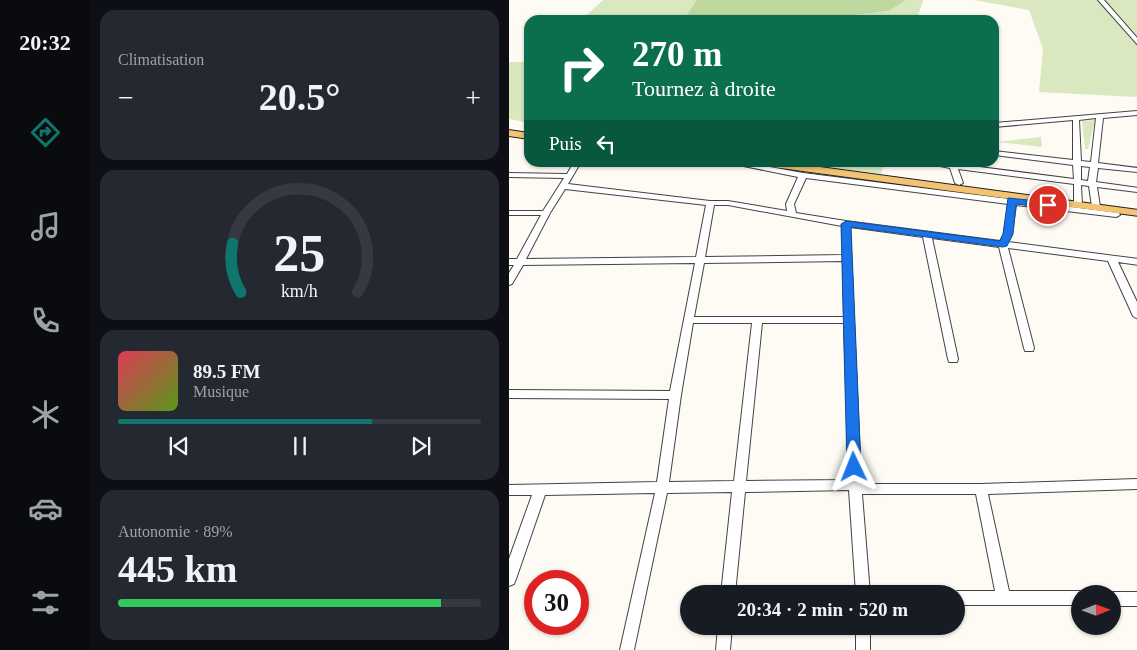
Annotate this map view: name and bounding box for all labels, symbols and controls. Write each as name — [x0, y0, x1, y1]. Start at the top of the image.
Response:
text: 20:32 — [19, 30, 71, 55]
icon: right — [549, 35, 614, 100]
text: 270 m — [632, 35, 722, 74]
text: Climatisation — [118, 51, 204, 68]
text: 20.5° — [259, 76, 340, 118]
text: Tournez à droite — [632, 76, 776, 101]
text: − — [118, 82, 134, 113]
text: + — [465, 82, 481, 113]
icon: directions — [28, 115, 63, 150]
icon: left — [592, 130, 620, 158]
text: Puis — [549, 133, 582, 154]
pin — [1027, 184, 1069, 226]
icon: arrive — [1034, 191, 1062, 219]
icon: music — [28, 209, 63, 244]
text: 25 — [274, 225, 326, 282]
text: km/h — [281, 281, 318, 301]
icon: phone — [28, 303, 63, 338]
text: 89.5 FM — [193, 361, 261, 382]
text: Musique — [193, 383, 249, 400]
icon: climate — [28, 397, 63, 432]
icon: previous — [165, 432, 193, 460]
icon: pause — [286, 432, 314, 460]
icon: next — [407, 432, 435, 460]
position arrow — [827, 440, 879, 492]
icon: car — [28, 491, 63, 526]
text: Autonomie · 89% — [118, 523, 233, 540]
text: 445 km — [118, 548, 237, 590]
speed limit sign: 30 — [524, 570, 589, 635]
icon: filters — [28, 585, 63, 620]
north arrow — [1071, 585, 1121, 635]
map controls — [1071, 585, 1121, 635]
text: 20:34 · 2 min · 520 m — [737, 599, 908, 620]

